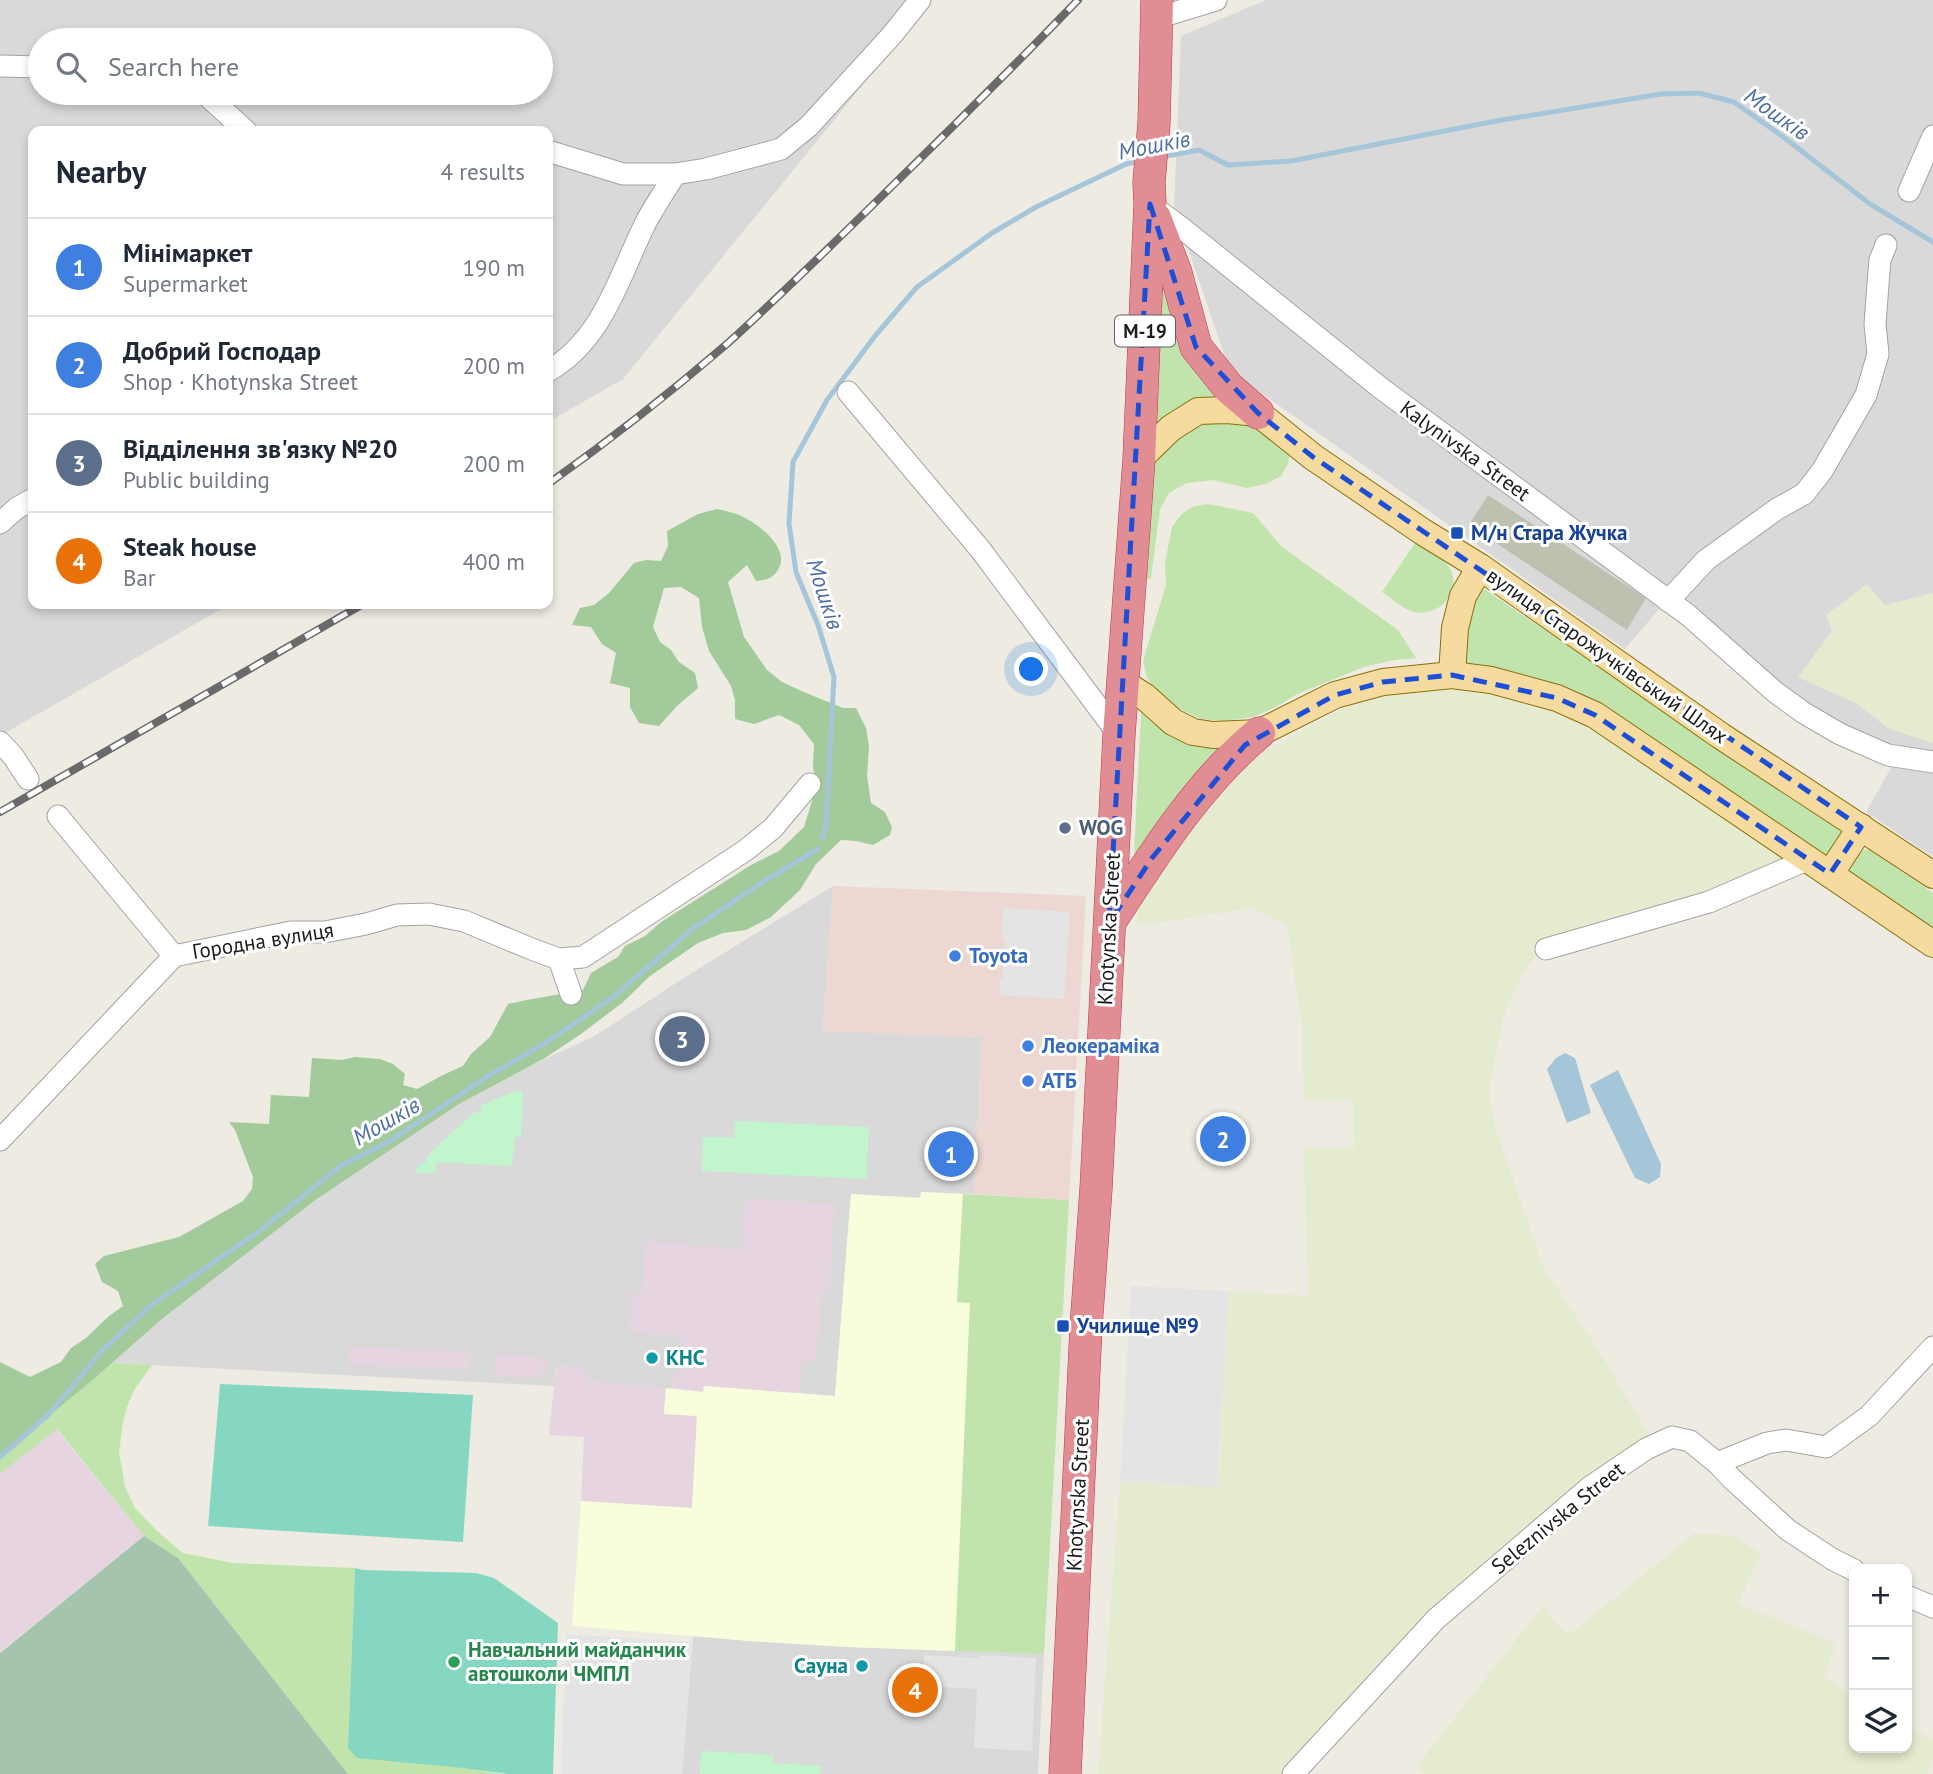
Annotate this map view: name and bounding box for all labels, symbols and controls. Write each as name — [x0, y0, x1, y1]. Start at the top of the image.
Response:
search box — [28, 28, 553, 105]
icon: search — [52, 48, 90, 86]
text: Search here — [108, 50, 239, 83]
water label: Мошків — [1739, 81, 1816, 147]
water label: Мошків — [1115, 123, 1193, 166]
text: Nearby — [56, 152, 146, 191]
text: 4 results — [441, 157, 525, 186]
text: Мінімаркет — [123, 236, 252, 269]
text: 1 — [72, 253, 86, 282]
text: 190 m — [463, 253, 525, 282]
text: Supermarket — [123, 269, 248, 298]
road number: М-19 — [1115, 316, 1175, 346]
text: Добрий Господар — [123, 334, 321, 367]
text: 2 — [72, 351, 86, 380]
text: 200 m — [463, 351, 525, 380]
text: Shop · Khotynska Street — [123, 367, 358, 396]
street label: Kalynivska Street — [1395, 394, 1536, 507]
text: Відділення зв'язку №20 — [123, 432, 397, 465]
text: 3 — [72, 449, 86, 478]
text: 200 m — [463, 449, 525, 478]
text: Public building — [123, 465, 270, 494]
place label: М/н Стара Жучка — [1471, 519, 1627, 546]
marker: М/н Стара Жучка — [1449, 525, 1465, 541]
text: Steak house — [123, 530, 257, 563]
text: 4 — [72, 547, 86, 576]
text: 400 m — [463, 547, 525, 576]
water label: Мошків — [800, 555, 851, 634]
street label: вулиця Старожучківський Шлях — [1481, 562, 1733, 750]
text: Bar — [123, 563, 156, 592]
your location — [1014, 652, 1048, 686]
place label: WOG — [1079, 814, 1123, 841]
marker: WOG — [1057, 820, 1073, 836]
street label: Khotynska Street — [1091, 852, 1126, 1006]
street label: Городна вулиця — [190, 916, 336, 965]
place label: Toyota — [969, 942, 1028, 969]
marker: Toyota — [947, 948, 963, 964]
pin: 3 — [659, 1013, 705, 1065]
place label: Леокераміка — [1041, 1032, 1160, 1059]
marker: Леокераміка — [1020, 1038, 1036, 1054]
place label: АТБ — [1042, 1067, 1077, 1094]
marker: АТБ — [1020, 1073, 1036, 1089]
water label: Мошків — [347, 1089, 425, 1151]
pin: 2 — [1200, 1113, 1246, 1165]
pin: 1 — [928, 1128, 974, 1180]
place label: Училище №9 — [1076, 1312, 1199, 1339]
marker: Училище №9 — [1055, 1318, 1071, 1334]
place label: КНС — [666, 1344, 705, 1371]
marker: КНС — [644, 1350, 660, 1366]
street label: Khotynska Street — [1060, 1418, 1095, 1572]
street label: Seleznivska Street — [1486, 1456, 1630, 1580]
map controls — [1849, 1564, 1912, 1753]
button: + — [1849, 1564, 1912, 1627]
button: − — [1849, 1627, 1912, 1690]
place label: Навчальний майданчик автошколи ЧМПЛ — [468, 1636, 687, 1687]
place label: Сауна — [794, 1652, 848, 1679]
marker: Навчальний майданчик автошколи ЧМПЛ — [446, 1654, 462, 1670]
marker: Сауна — [854, 1658, 870, 1674]
pin: 4 — [892, 1664, 938, 1716]
button: layers — [1849, 1690, 1912, 1753]

